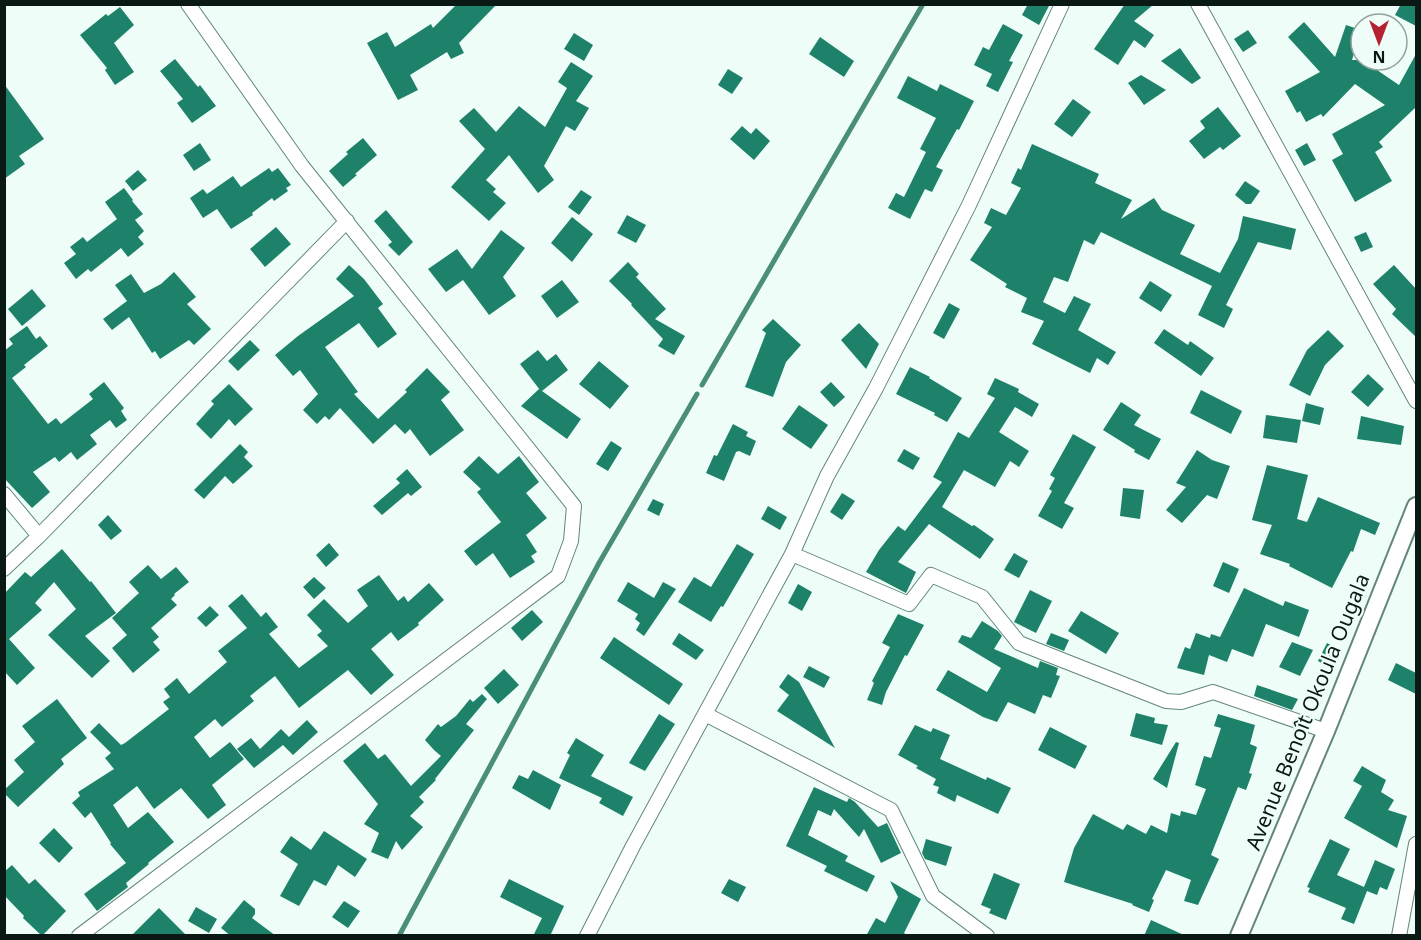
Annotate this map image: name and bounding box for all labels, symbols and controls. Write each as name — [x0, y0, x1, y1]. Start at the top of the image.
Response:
north arrow — [1349, 12, 1409, 72]
text: N — [1372, 46, 1386, 68]
street label: Avenue Benoît Okoula Ougala — [1239, 569, 1376, 854]

